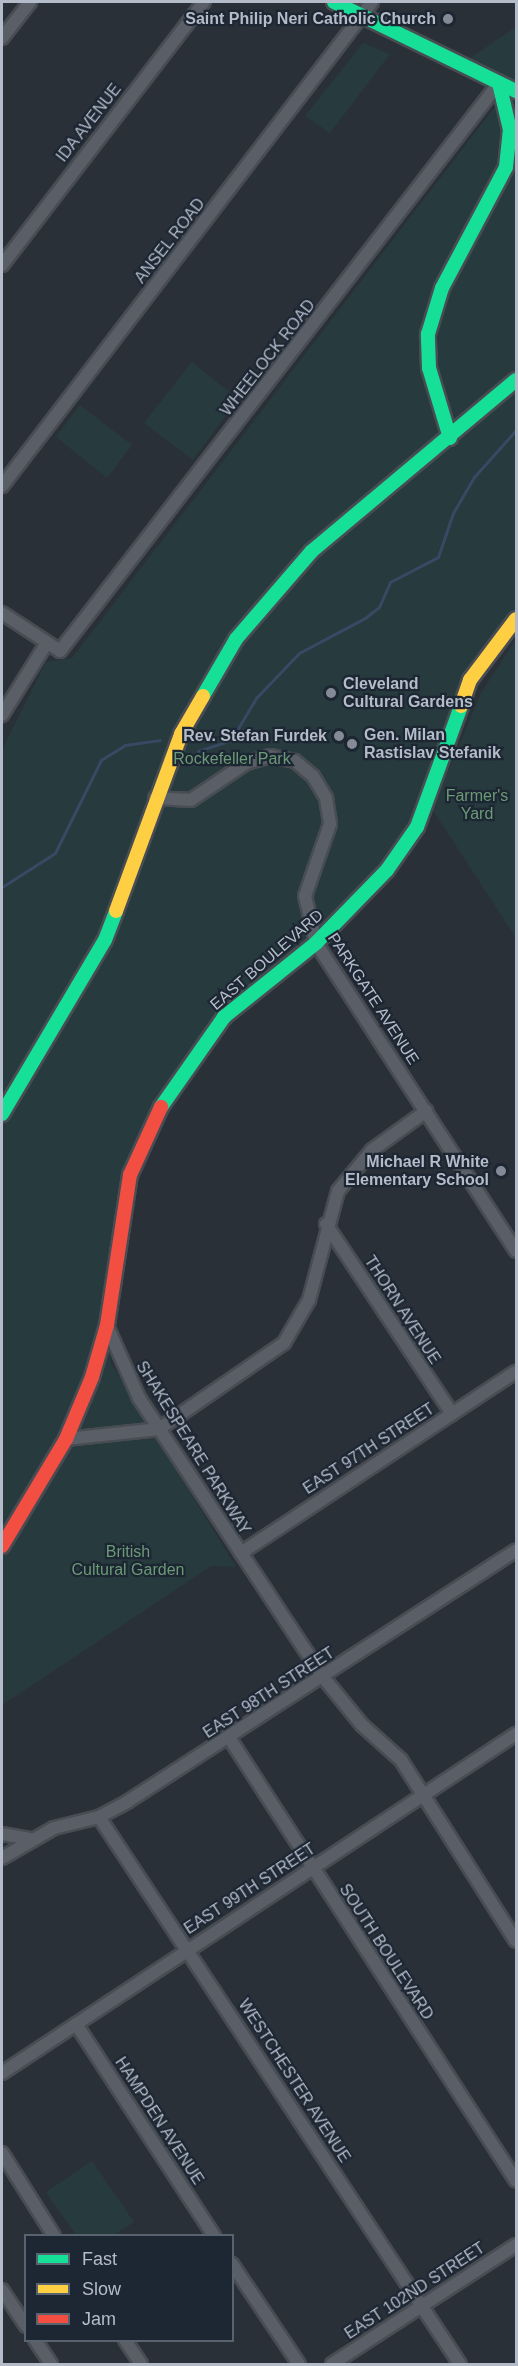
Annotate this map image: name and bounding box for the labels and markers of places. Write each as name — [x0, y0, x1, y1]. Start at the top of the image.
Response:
place label: Saint Philip Neri Catholic Church — [185, 9, 436, 29]
marker: Saint Philip Neri Catholic Church — [441, 12, 455, 26]
place label: Cleveland Cultural Gardens — [343, 674, 473, 712]
marker: Cleveland Cultural Gardens — [324, 686, 338, 700]
place label: Gen. Milan Rastislav Stefanik — [364, 725, 501, 763]
place label: Rev. Stefan Furdek — [183, 726, 327, 746]
marker: Rev. Stefan Furdek — [332, 729, 346, 743]
marker: Gen. Milan Rastislav Stefanik — [345, 737, 359, 751]
place label: Michael R White Elementary School — [345, 1152, 489, 1190]
marker: Michael R White Elementary School — [494, 1164, 508, 1178]

